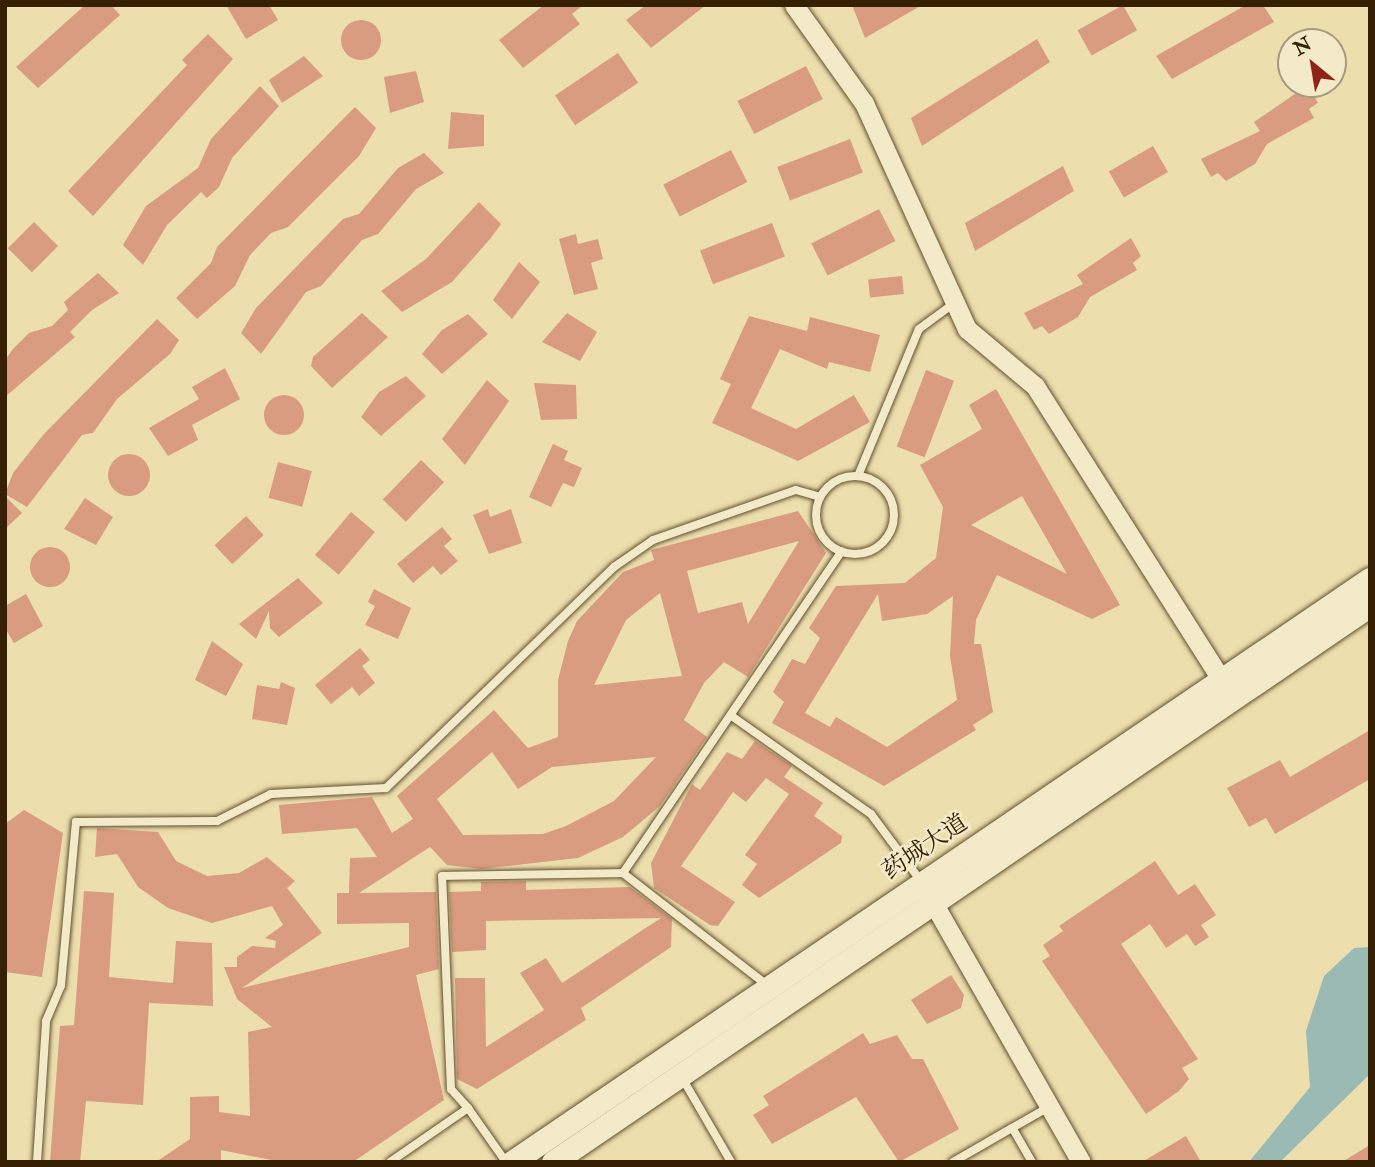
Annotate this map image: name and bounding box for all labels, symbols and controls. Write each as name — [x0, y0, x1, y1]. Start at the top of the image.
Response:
north arrow — [1277, 28, 1347, 98]
text: N — [1289, 32, 1316, 61]
street label: 药城大道 — [877, 808, 973, 886]

